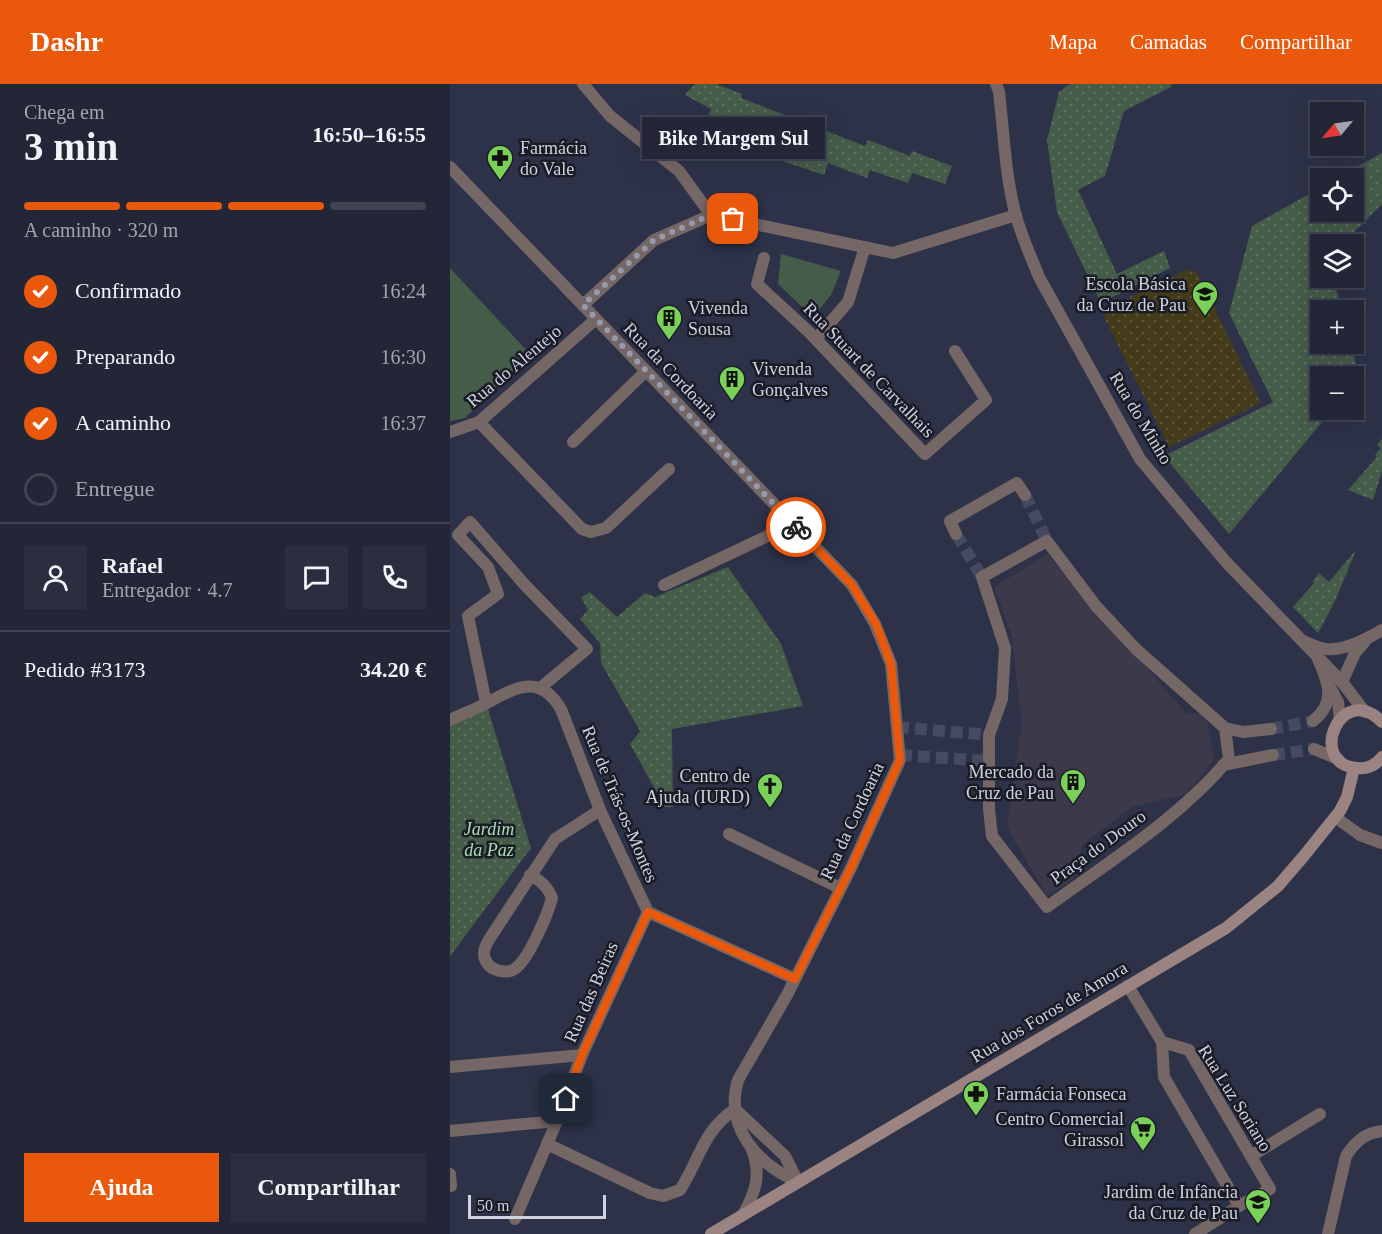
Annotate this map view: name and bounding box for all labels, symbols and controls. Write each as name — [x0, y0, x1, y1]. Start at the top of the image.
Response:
text: Dashr — [30, 26, 103, 57]
text: Mapa — [1049, 30, 1097, 54]
text: Camadas — [1130, 30, 1207, 54]
text: Compartilhar — [1240, 30, 1352, 54]
text: Chega em — [24, 101, 105, 123]
north arrow — [1310, 102, 1364, 156]
map controls — [1310, 102, 1364, 420]
callout: Bike Margem Sul — [642, 117, 824, 159]
text: 16:50–16:55 — [312, 122, 426, 147]
text: 3 min — [24, 125, 118, 168]
text: Bike Margem Sul — [659, 127, 809, 149]
place label: Farmácia do Vale — [520, 138, 587, 179]
pharmacy icon: Farmácia do Vale — [485, 143, 515, 181]
button: locate — [1310, 168, 1364, 222]
pin — [707, 193, 758, 244]
icon: bag — [716, 202, 749, 235]
text: A caminho · 320 m — [24, 219, 178, 241]
button: layers — [1310, 234, 1364, 288]
place label: Escola Básica da Cruz de Pau — [1077, 274, 1186, 315]
icon: check — [24, 275, 57, 308]
text: Confirmado — [75, 278, 181, 303]
school or university icon: Escola Básica da Cruz de Pau — [1190, 279, 1220, 317]
text: 16:24 — [380, 280, 426, 302]
place label: Vivenda Sousa — [688, 298, 748, 339]
street label: Rua Stuart de Carvalhais — [799, 299, 939, 441]
button: + — [1310, 300, 1364, 354]
building icon: Vivenda Sousa — [654, 303, 684, 341]
street label: Rua da Cordoaria — [620, 318, 722, 424]
street label: Rua do Alentejo — [463, 321, 565, 411]
icon: check — [24, 341, 57, 374]
text: Preparando — [75, 344, 175, 369]
text: 16:30 — [380, 346, 426, 368]
place label: Vivenda Gonçalves — [752, 359, 828, 400]
building icon: Vivenda Gonçalves — [717, 364, 747, 402]
button: − — [1310, 366, 1364, 420]
street label: Rua do Minho — [1106, 368, 1176, 468]
icon: check — [24, 407, 57, 440]
text: A caminho — [75, 410, 171, 435]
text: 16:37 — [380, 412, 426, 434]
text: Entregue — [75, 476, 154, 501]
courier — [766, 497, 826, 557]
icon: bike — [780, 511, 813, 544]
button: person — [24, 546, 87, 609]
button: chat — [285, 546, 348, 609]
button: phone — [363, 546, 426, 609]
text: Rafael — [102, 553, 163, 578]
text: Entregador · 4.7 — [102, 579, 233, 601]
text: Pedido #3173 — [24, 657, 146, 682]
text: 34.20 € — [360, 657, 426, 682]
street label: Rua de Trás-os-Montes — [578, 723, 662, 885]
street label: Rua da Cordoaria — [816, 759, 888, 883]
place label: Mercado da Cruz de Pau — [966, 762, 1054, 803]
place label: Centro de Ajuda (IURD) — [646, 766, 750, 808]
building icon: Mercado da Cruz de Pau — [1058, 767, 1088, 805]
church icon: Centro de Ajuda (IURD) — [755, 771, 785, 809]
street label: Praça do Douro — [1046, 806, 1150, 888]
park label: Jardim da Paz — [464, 819, 514, 860]
street label: Rua das Beiras — [560, 939, 622, 1045]
street label: Rua dos Foros de Amora — [967, 957, 1131, 1067]
street label: Rua Luz Soriano — [1194, 1041, 1276, 1155]
pin — [540, 1073, 591, 1124]
pharmacy icon: Farmácia Fonseca — [961, 1079, 991, 1117]
icon: home — [549, 1082, 582, 1115]
place label: Farmácia Fonseca — [996, 1084, 1126, 1104]
place label: Centro Comercial Girassol — [996, 1109, 1124, 1150]
supermarket icon: Centro Comercial Girassol — [1128, 1114, 1158, 1152]
button: Ajuda — [24, 1153, 219, 1222]
button: Compartilhar — [231, 1153, 426, 1222]
place label: Jardim de Infância da Cruz de Pau — [1104, 1182, 1238, 1223]
school or university icon: Jardim de Infância da Cruz de Pau — [1243, 1187, 1273, 1225]
scale bar — [468, 1192, 606, 1220]
text: 50 m — [477, 1197, 509, 1214]

